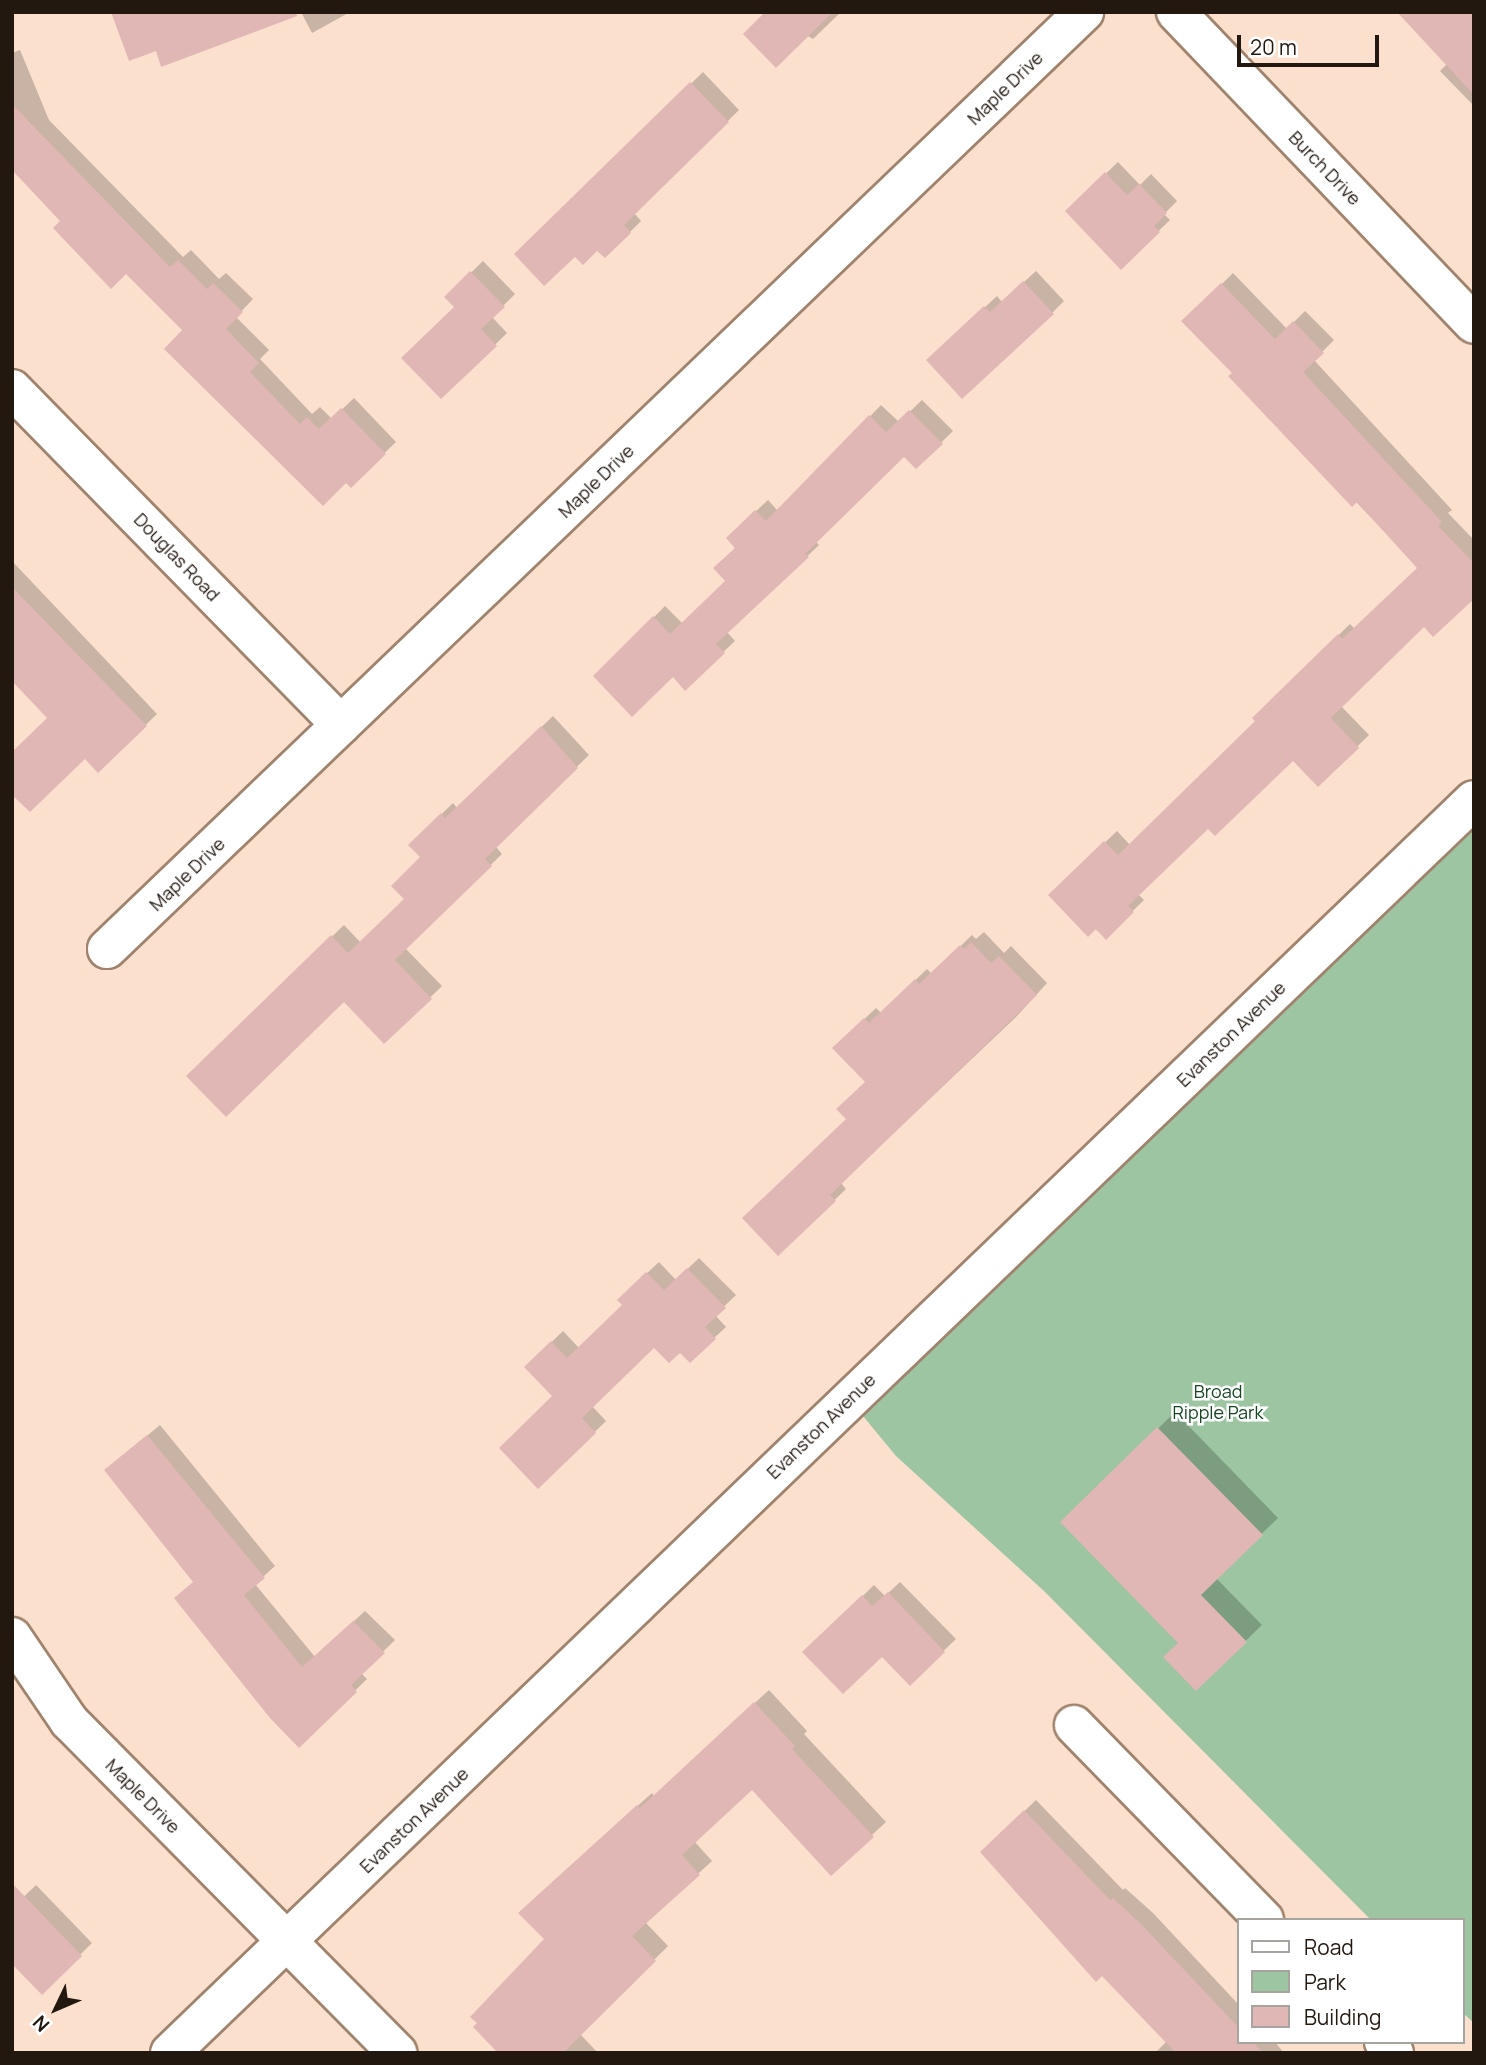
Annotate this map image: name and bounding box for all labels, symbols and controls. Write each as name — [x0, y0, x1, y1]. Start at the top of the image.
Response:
scale bar — [1241, 21, 1383, 65]
text: 20 m — [1250, 33, 1297, 61]
street label: Maple Drive — [963, 47, 1047, 129]
street label: Burch Drive — [1284, 127, 1366, 209]
street label: Maple Drive — [554, 440, 638, 522]
street label: Douglas Road — [130, 508, 224, 606]
street label: Maple Drive — [145, 833, 229, 915]
street label: Evanston Avenue — [1172, 977, 1290, 1091]
street label: Evanston Avenue — [762, 1369, 880, 1483]
park label: Broad Ripple Park — [1172, 1381, 1264, 1424]
street label: Maple Drive — [101, 1754, 185, 1838]
street label: Evanston Avenue — [355, 1763, 473, 1877]
legend — [1238, 1918, 1465, 2044]
text: Road — [1304, 1933, 1354, 1961]
text: Park — [1304, 1968, 1346, 1996]
north arrow — [21, 1974, 91, 2044]
text: Building — [1304, 2003, 1381, 2031]
text: N — [27, 2010, 55, 2038]

